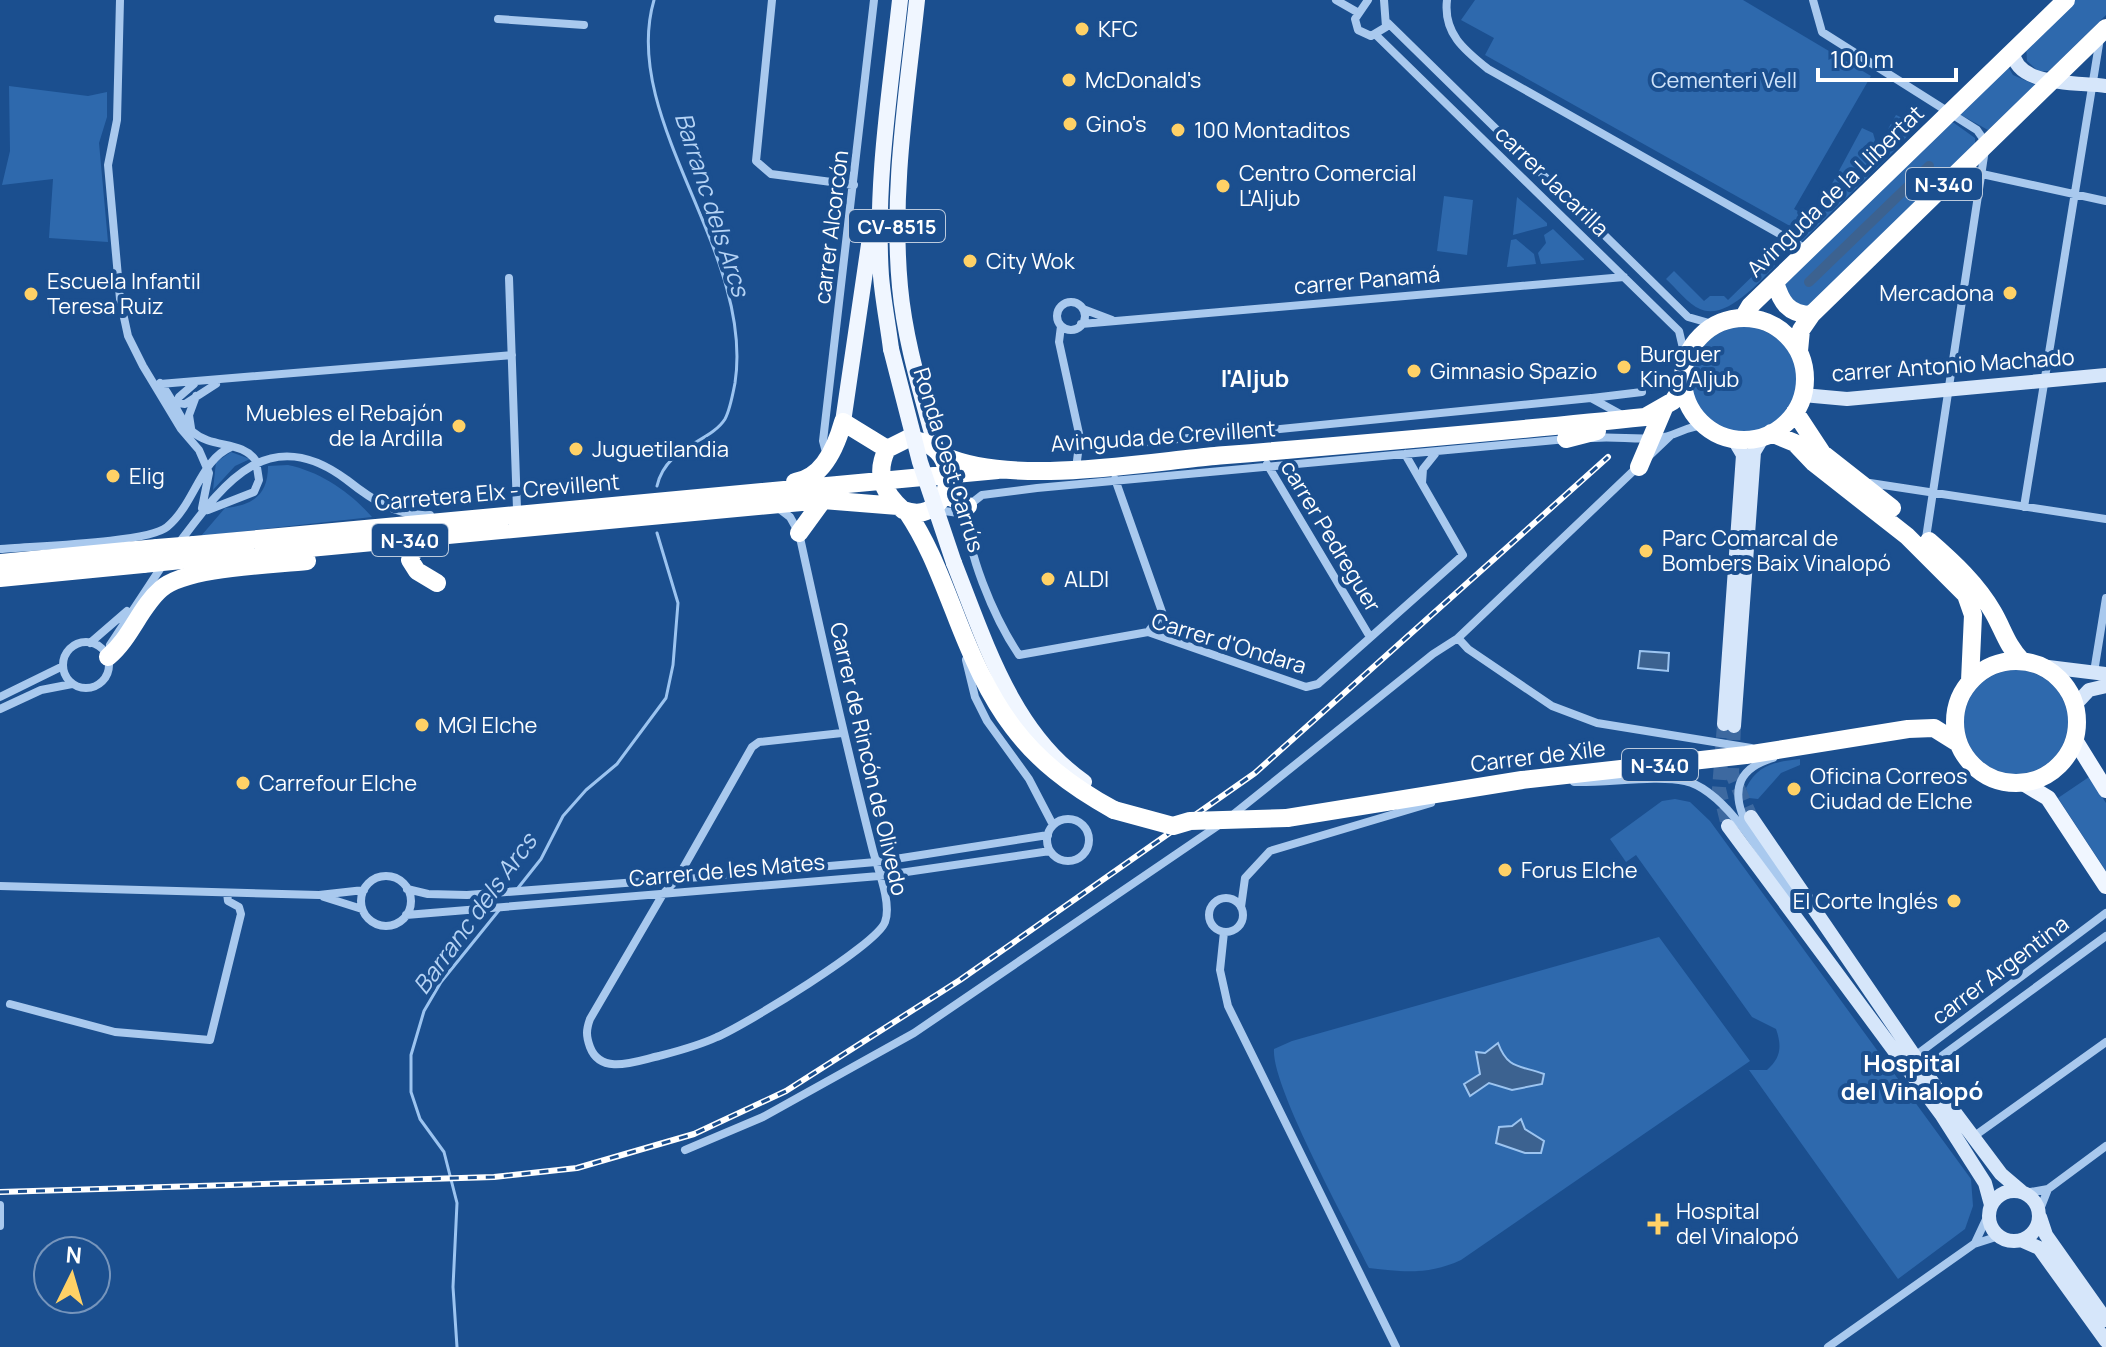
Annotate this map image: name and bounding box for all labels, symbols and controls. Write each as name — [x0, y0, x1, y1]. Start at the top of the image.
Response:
place label: KFC — [1098, 14, 1138, 44]
marker: KFC — [1073, 20, 1091, 38]
scale bar — [1818, 32, 1956, 82]
text: 100 m — [1830, 42, 1894, 75]
place label: McDonald's — [1085, 65, 1201, 95]
park label: Cementeri Vell — [1651, 65, 1797, 95]
marker: McDonald's — [1060, 71, 1078, 89]
street label: Avinguda de la Llibertat — [1740, 98, 1930, 284]
water label: Barranc dels Arcs — [668, 108, 759, 302]
place label: Gino's — [1086, 109, 1146, 139]
marker: Gino's — [1061, 115, 1079, 133]
place label: 100 Montaditos — [1194, 115, 1350, 145]
street label: carrer Jacarilla — [1489, 119, 1615, 243]
marker: 100 Montaditos — [1169, 121, 1187, 139]
street label: carrer Alcorcón — [807, 148, 855, 306]
place label: Centro Comercial L'Aljub — [1239, 158, 1417, 213]
road number: N-340 — [1906, 168, 1982, 200]
marker: Centro Comercial L'Aljub — [1214, 177, 1232, 195]
road number: CV-8515 — [849, 210, 945, 242]
place label: City Wok — [986, 246, 1076, 276]
marker: City Wok — [961, 252, 979, 270]
street label: carrer Panamá — [1293, 259, 1441, 301]
place label: Escuela Infantil Teresa Ruiz — [47, 266, 201, 321]
place label: Mercadona — [1879, 278, 1994, 308]
marker: Mercadona — [2001, 284, 2019, 302]
marker: Escuela Infantil Teresa Ruiz — [22, 285, 40, 303]
place label: Burguer King Aljub — [1640, 339, 1739, 394]
street label: carrer Antonio Machado — [1831, 342, 2075, 388]
place label: Gimnasio Spazio — [1430, 356, 1597, 386]
marker: Burguer King Aljub — [1615, 358, 1633, 376]
district label: l'Aljub — [1221, 361, 1289, 394]
marker: Gimnasio Spazio — [1405, 362, 1423, 380]
street label: Ronda Oest Carrús — [907, 364, 991, 556]
place label: Muebles el Rebajón de la Ardilla — [246, 398, 443, 453]
street label: Avinguda de Crevillent — [1050, 413, 1277, 459]
marker: Muebles el Rebajón de la Ardilla — [450, 417, 468, 435]
place label: Juguetilandia — [592, 434, 729, 464]
marker: Juguetilandia — [567, 440, 585, 458]
street label: carrer Pedreguer — [1274, 455, 1388, 617]
place label: Elig — [129, 461, 165, 491]
street label: Carretera Elx - Crevillent — [373, 466, 621, 518]
marker: Elig — [104, 467, 122, 485]
place label: Parc Comarcal de Bombers Baix Vinalopó — [1662, 523, 1891, 578]
road number: N-340 — [372, 524, 448, 556]
marker: Parc Comarcal de Bombers Baix Vinalopó — [1637, 542, 1655, 560]
place label: ALDI — [1064, 564, 1109, 594]
marker: ALDI — [1039, 570, 1057, 588]
street label: Carrer d'Ondara — [1148, 605, 1310, 681]
street label: Carrer de Rincón de Olivedo — [823, 619, 915, 899]
place label: MGI Elche — [438, 710, 537, 740]
marker: MGI Elche — [413, 716, 431, 734]
street label: Carrer de Xile — [1469, 733, 1607, 779]
road number: N-340 — [1622, 749, 1698, 781]
place label: Oficina Correos Ciudad de Elche — [1810, 761, 1973, 816]
place label: Carrefour Elche — [259, 768, 417, 798]
marker: Carrefour Elche — [234, 774, 252, 792]
marker: Oficina Correos Ciudad de Elche — [1785, 780, 1803, 798]
water label: Barranc dels Arcs — [404, 824, 545, 1000]
street label: Carrer de les Mates — [628, 846, 826, 894]
place label: Forus Elche — [1521, 855, 1638, 885]
marker: Forus Elche — [1496, 861, 1514, 879]
place label: El Corte Inglés — [1793, 886, 1938, 916]
marker: El Corte Inglés — [1945, 892, 1963, 910]
street label: carrer Argentina — [1925, 909, 2075, 1031]
district label: Hospital del Vinalopó — [1841, 1046, 1983, 1107]
place label: Hospital del Vinalopó — [1676, 1196, 1799, 1251]
marker: Hospital del Vinalopó — [1647, 1213, 1669, 1235]
north arrow — [32, 1235, 112, 1315]
text: N — [65, 1239, 83, 1271]

